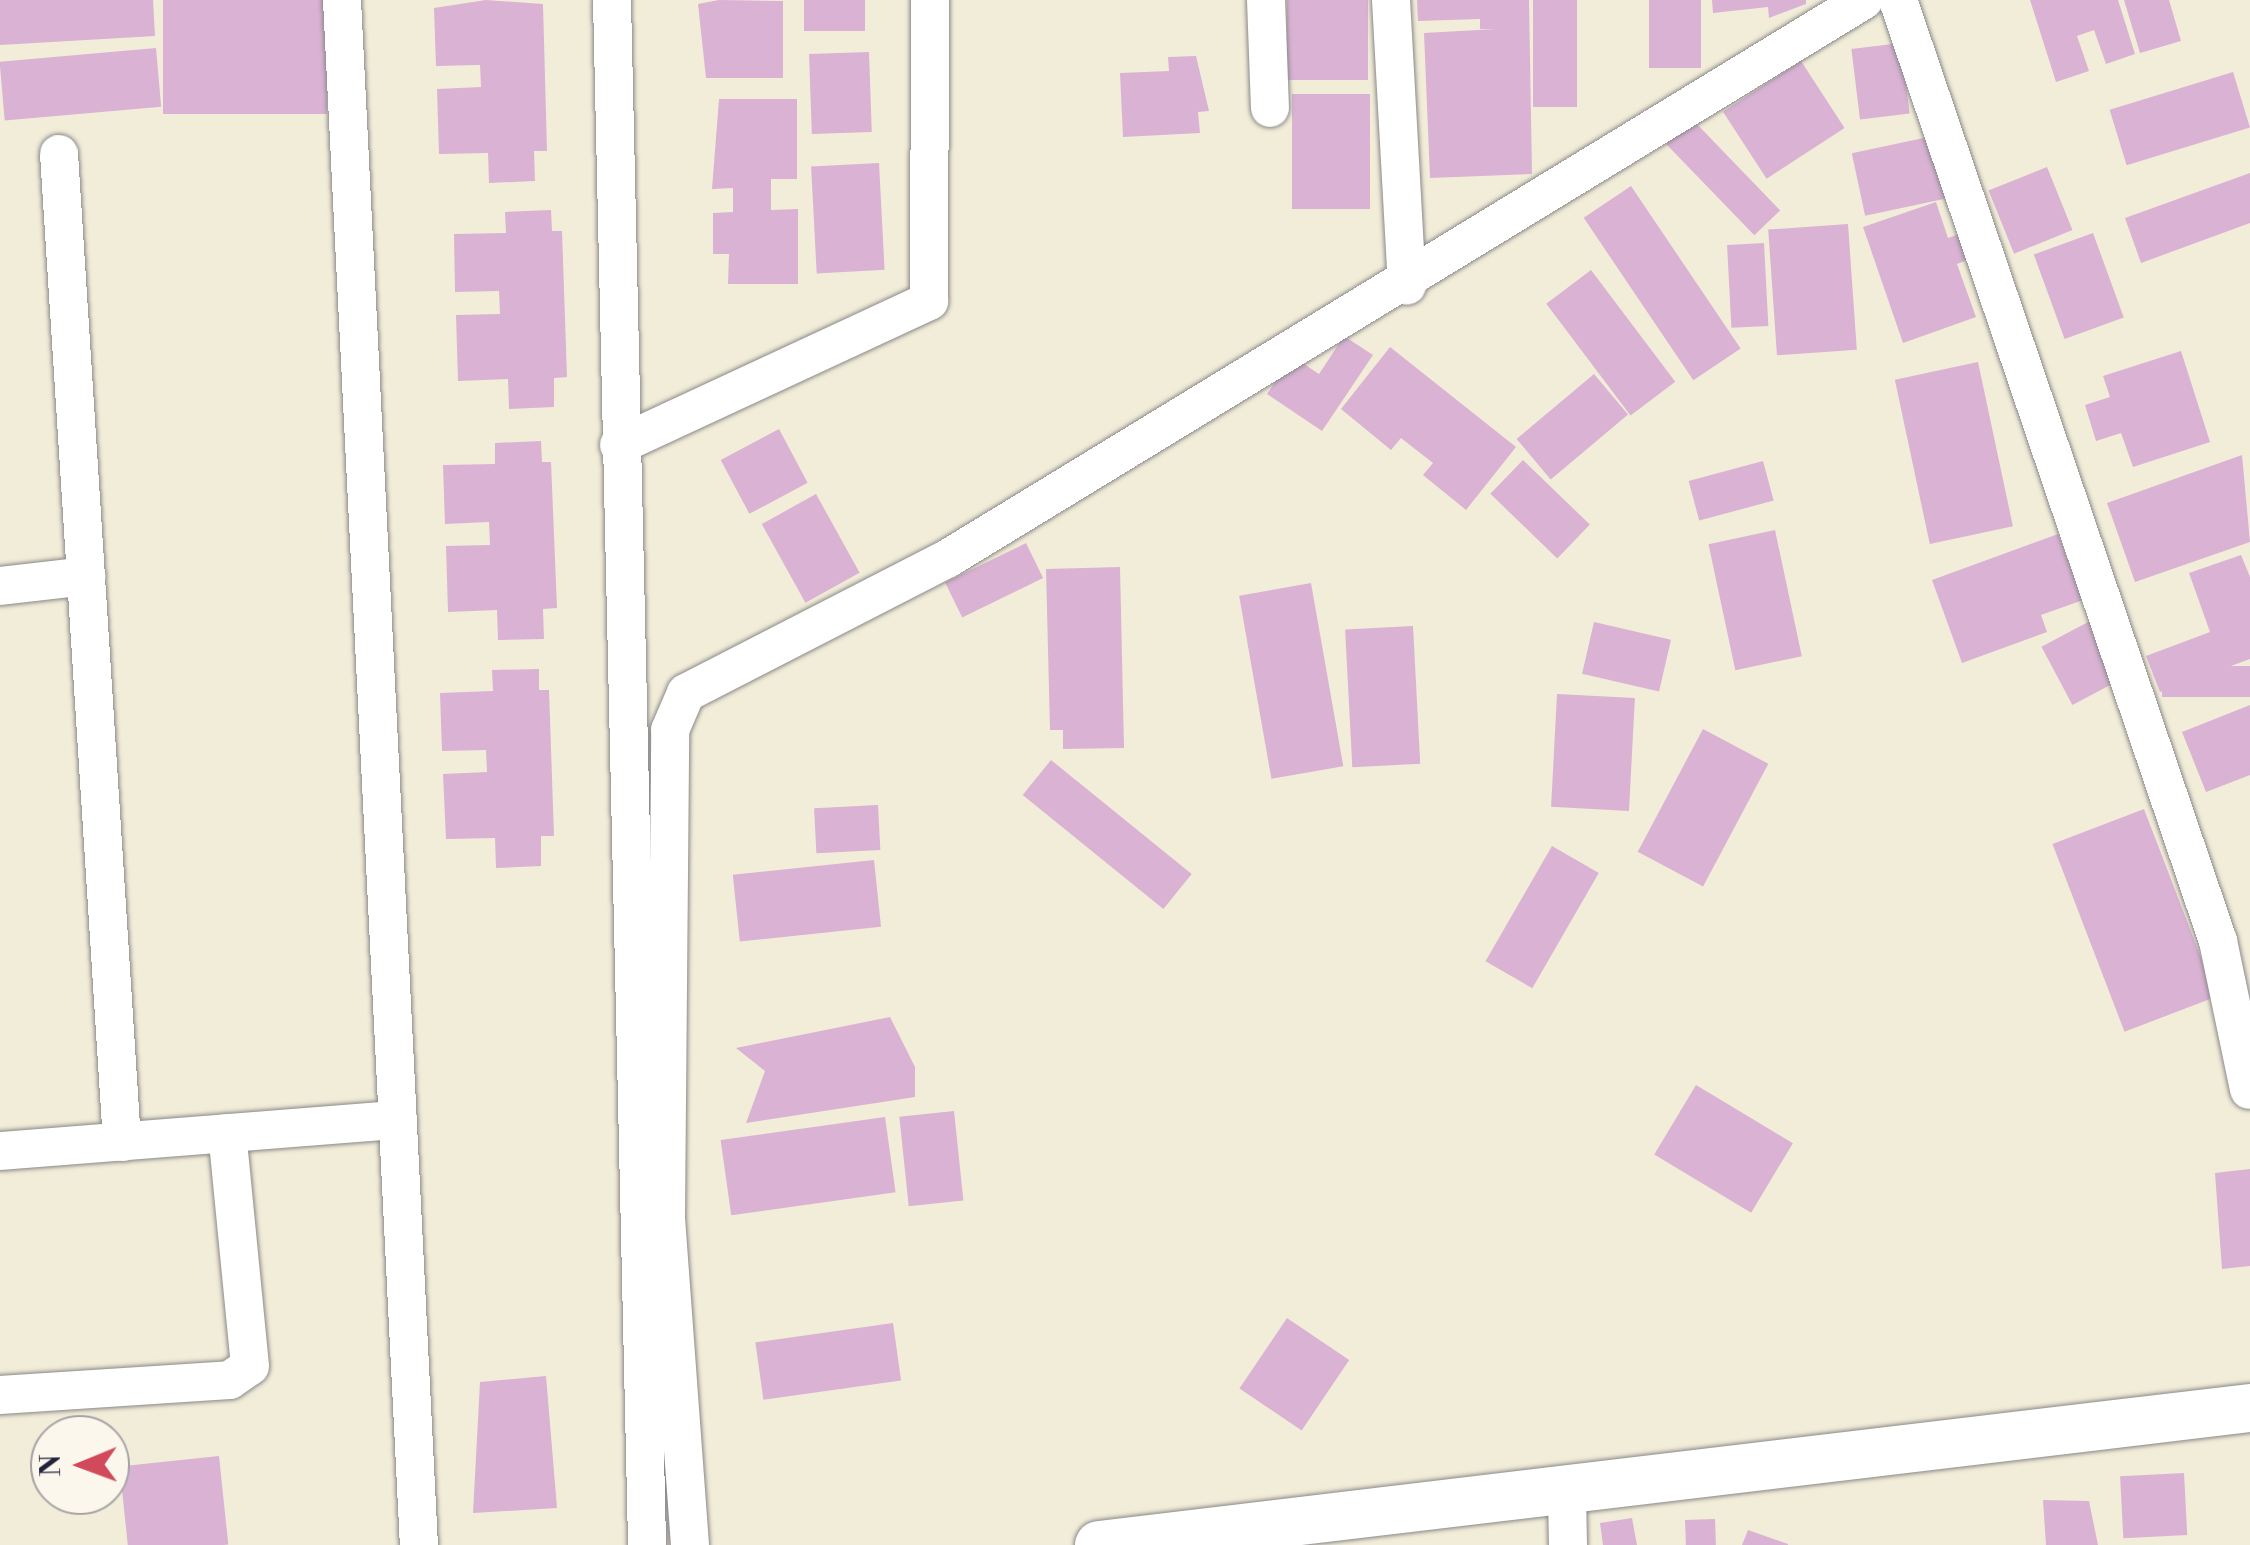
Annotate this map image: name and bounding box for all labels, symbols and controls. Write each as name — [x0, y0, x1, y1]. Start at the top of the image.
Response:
north arrow — [30, 1415, 130, 1515]
text: N — [34, 1454, 69, 1477]

